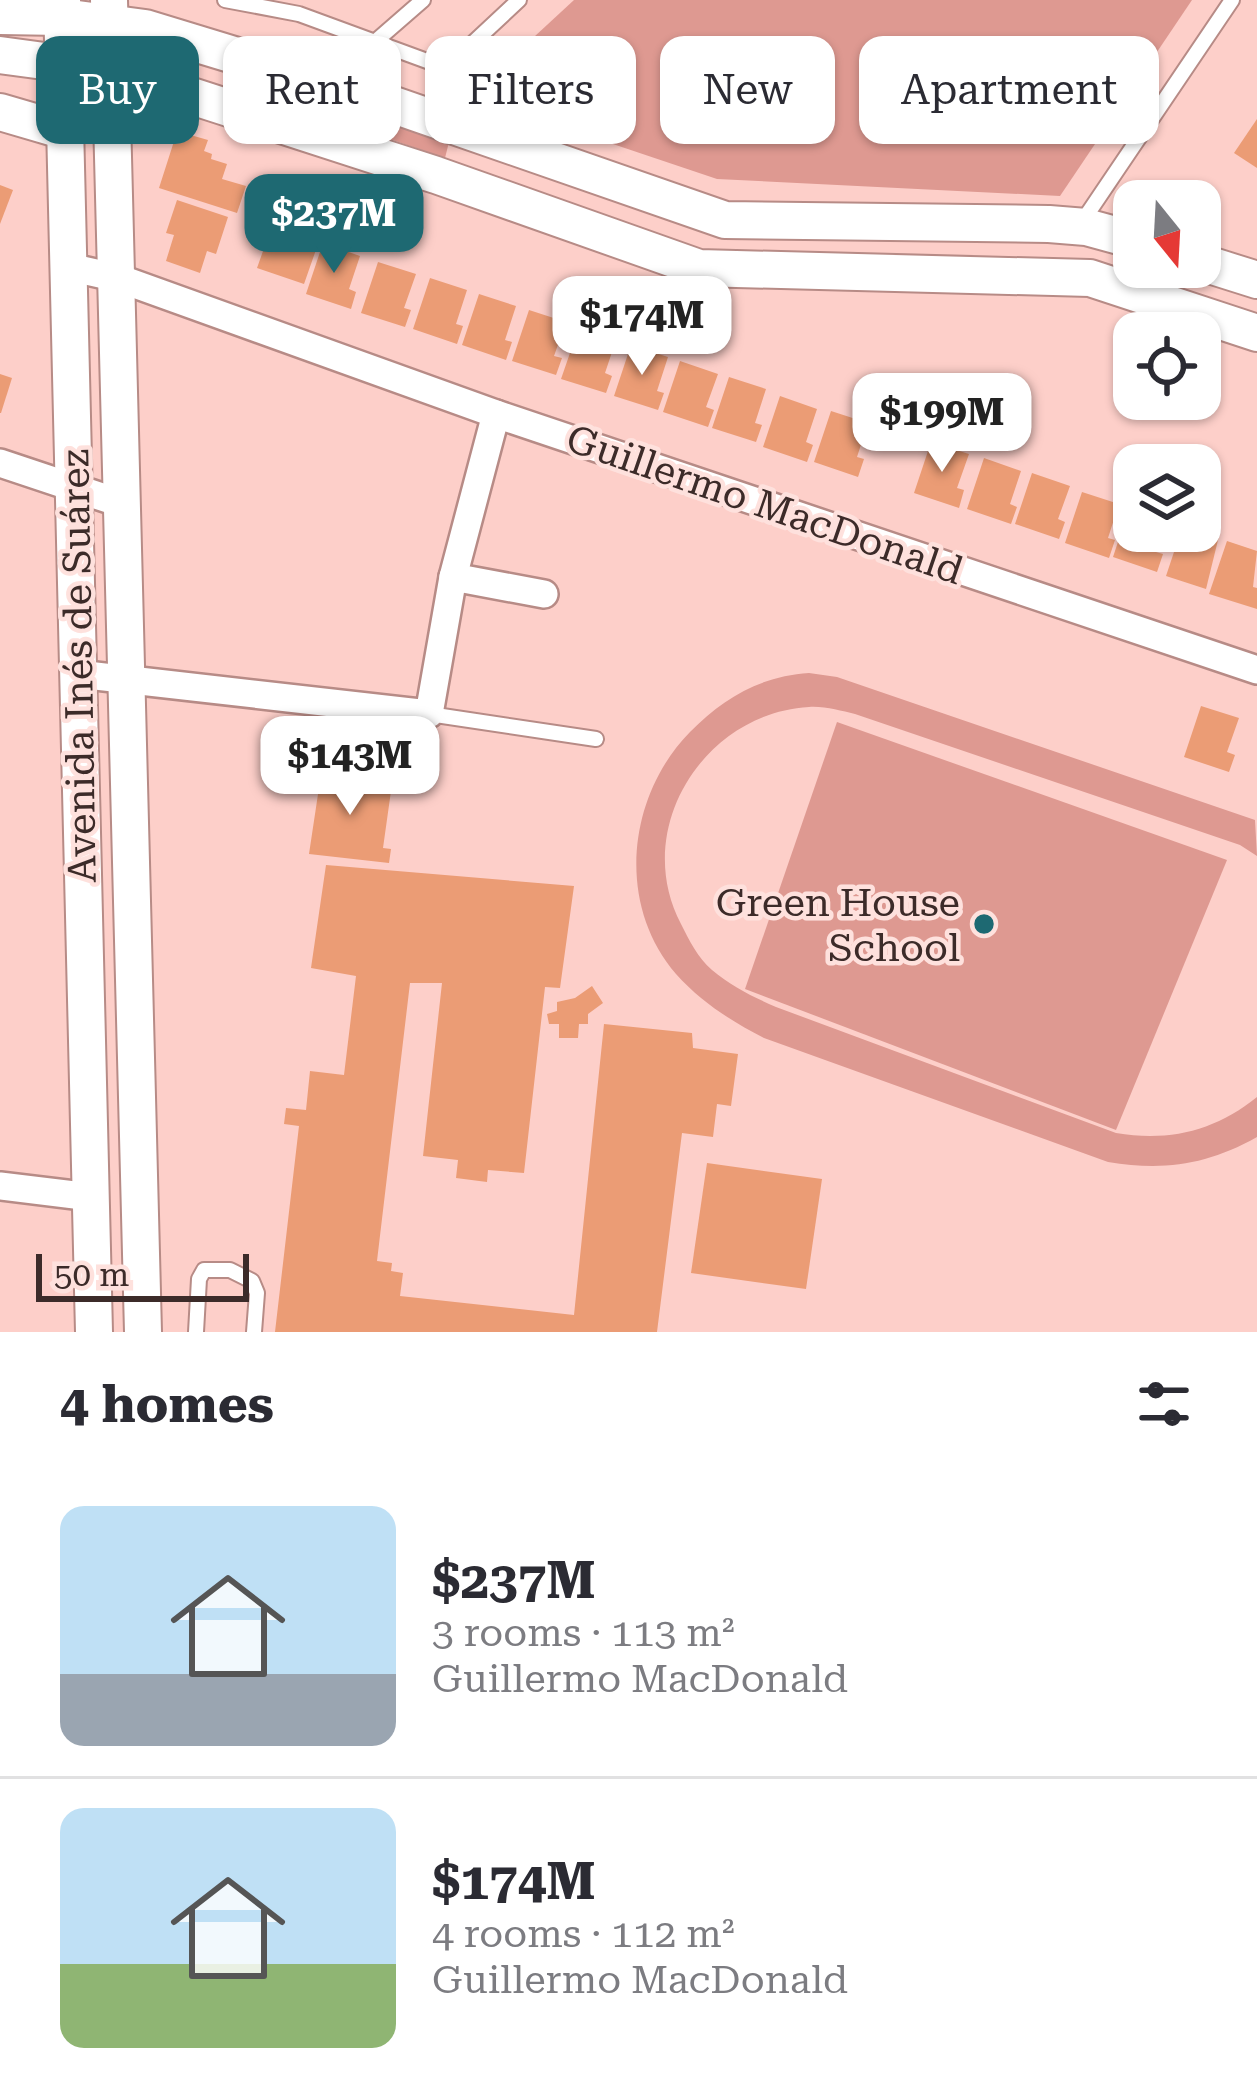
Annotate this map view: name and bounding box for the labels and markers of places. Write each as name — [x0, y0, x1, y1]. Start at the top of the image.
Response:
pin: $237M — [250, 174, 418, 276]
pin: $174M — [558, 276, 726, 378]
pin: $199M — [858, 373, 1026, 475]
pin: $143M — [266, 716, 434, 818]
place label: Green House School — [716, 880, 960, 971]
marker: Green House School — [971, 911, 997, 937]

